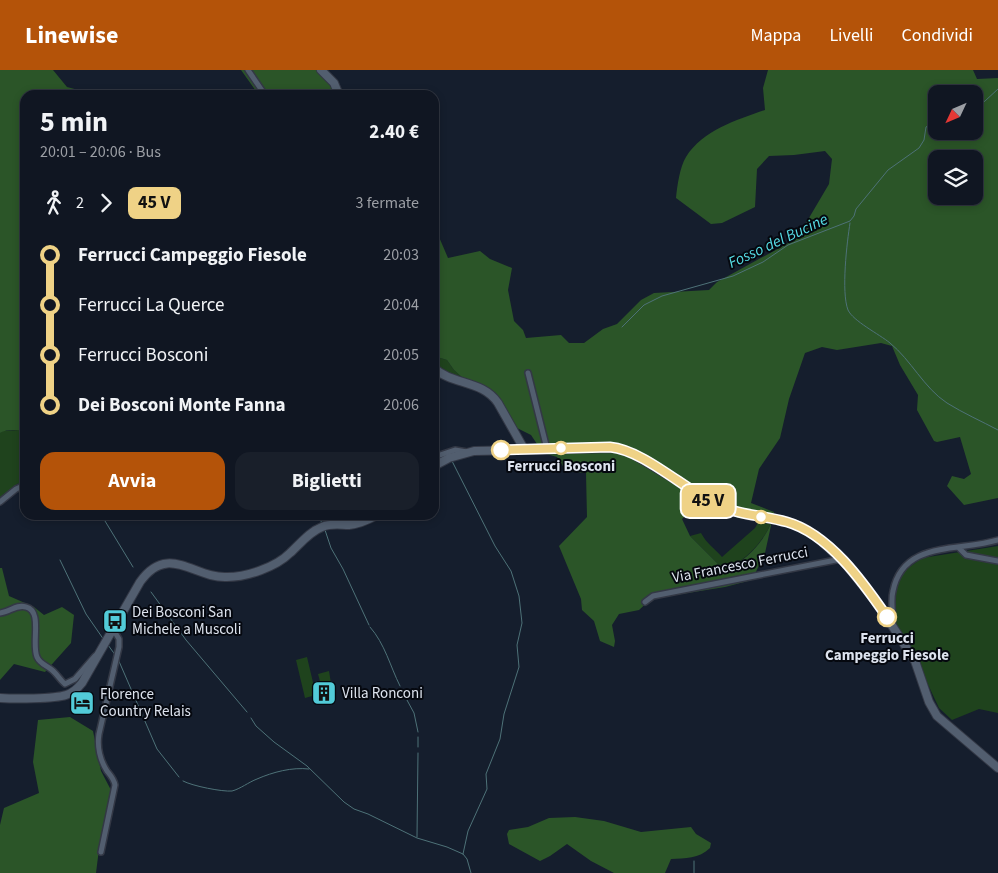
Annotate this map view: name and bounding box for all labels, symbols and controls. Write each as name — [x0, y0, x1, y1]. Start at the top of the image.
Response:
text: Linewise — [25, 18, 118, 53]
text: Mappa — [750, 23, 801, 48]
text: Livelli — [829, 23, 873, 48]
text: Condividi — [901, 23, 973, 48]
north arrow — [928, 85, 982, 140]
map controls — [928, 85, 983, 205]
text: 5 min — [40, 102, 108, 142]
text: 2.40 € — [369, 119, 419, 146]
text: 20:01 – 20:06 · Bus — [40, 141, 161, 163]
button: layers — [928, 150, 983, 205]
icon: walk — [40, 189, 68, 217]
icon: forward — [92, 189, 120, 217]
text: 45 V — [138, 190, 171, 215]
text: 2 — [76, 192, 84, 214]
text: 3 fermate — [356, 192, 419, 214]
water label: Fosso del Bucine — [725, 208, 832, 274]
text: Ferrucci Campeggio Fiesole — [78, 242, 307, 269]
text: 20:03 — [383, 244, 419, 266]
text: Ferrucci La Querce — [78, 292, 225, 319]
text: 20:04 — [383, 294, 419, 316]
text: Ferrucci Bosconi — [78, 342, 209, 369]
text: 20:05 — [383, 344, 419, 366]
text: Dei Bosconi Monte Fanna — [78, 392, 286, 419]
text: 20:06 — [383, 394, 419, 416]
unlabelled marker — [491, 440, 511, 460]
marker: Ferrucci Bosconi — [554, 441, 568, 455]
button: Avvia — [40, 452, 225, 510]
button: Biglietti — [235, 452, 419, 510]
place label: Ferrucci Bosconi — [507, 456, 615, 477]
line badge: 45 V — [673, 485, 743, 517]
text: 45 V — [692, 488, 724, 513]
unlabelled marker — [754, 510, 768, 524]
street label: Via Francesco Ferrucci — [670, 542, 810, 588]
place label: Dei Bosconi San Michele a Muscoli — [132, 602, 241, 640]
marker: Ferrucci Campeggio Fiesole — [877, 607, 897, 627]
bus stop icon: Dei Bosconi San Michele a Muscoli — [102, 608, 128, 634]
place label: Ferrucci Campeggio Fiesole — [825, 628, 949, 666]
building icon: Villa Ronconi — [311, 680, 337, 706]
place label: Villa Ronconi — [342, 683, 423, 704]
place label: Florence Country Relais — [100, 684, 191, 722]
hotel icon: Florence Country Relais — [69, 690, 95, 716]

